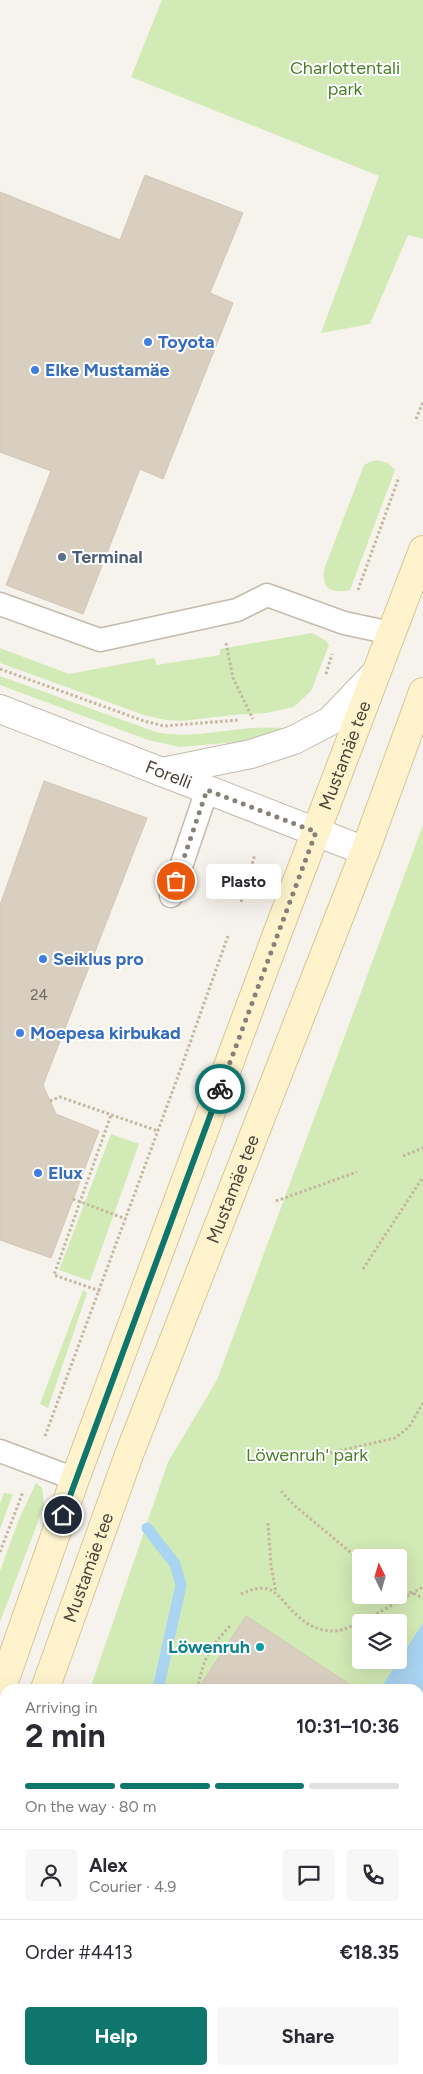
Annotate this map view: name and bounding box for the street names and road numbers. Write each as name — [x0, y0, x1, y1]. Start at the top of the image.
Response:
street label: Mustamäe tee — [314, 698, 376, 813]
street label: Forelli — [142, 756, 195, 794]
street label: Mustamäe tee — [202, 1132, 264, 1247]
street label: Mustamäe tee — [59, 1510, 118, 1625]

